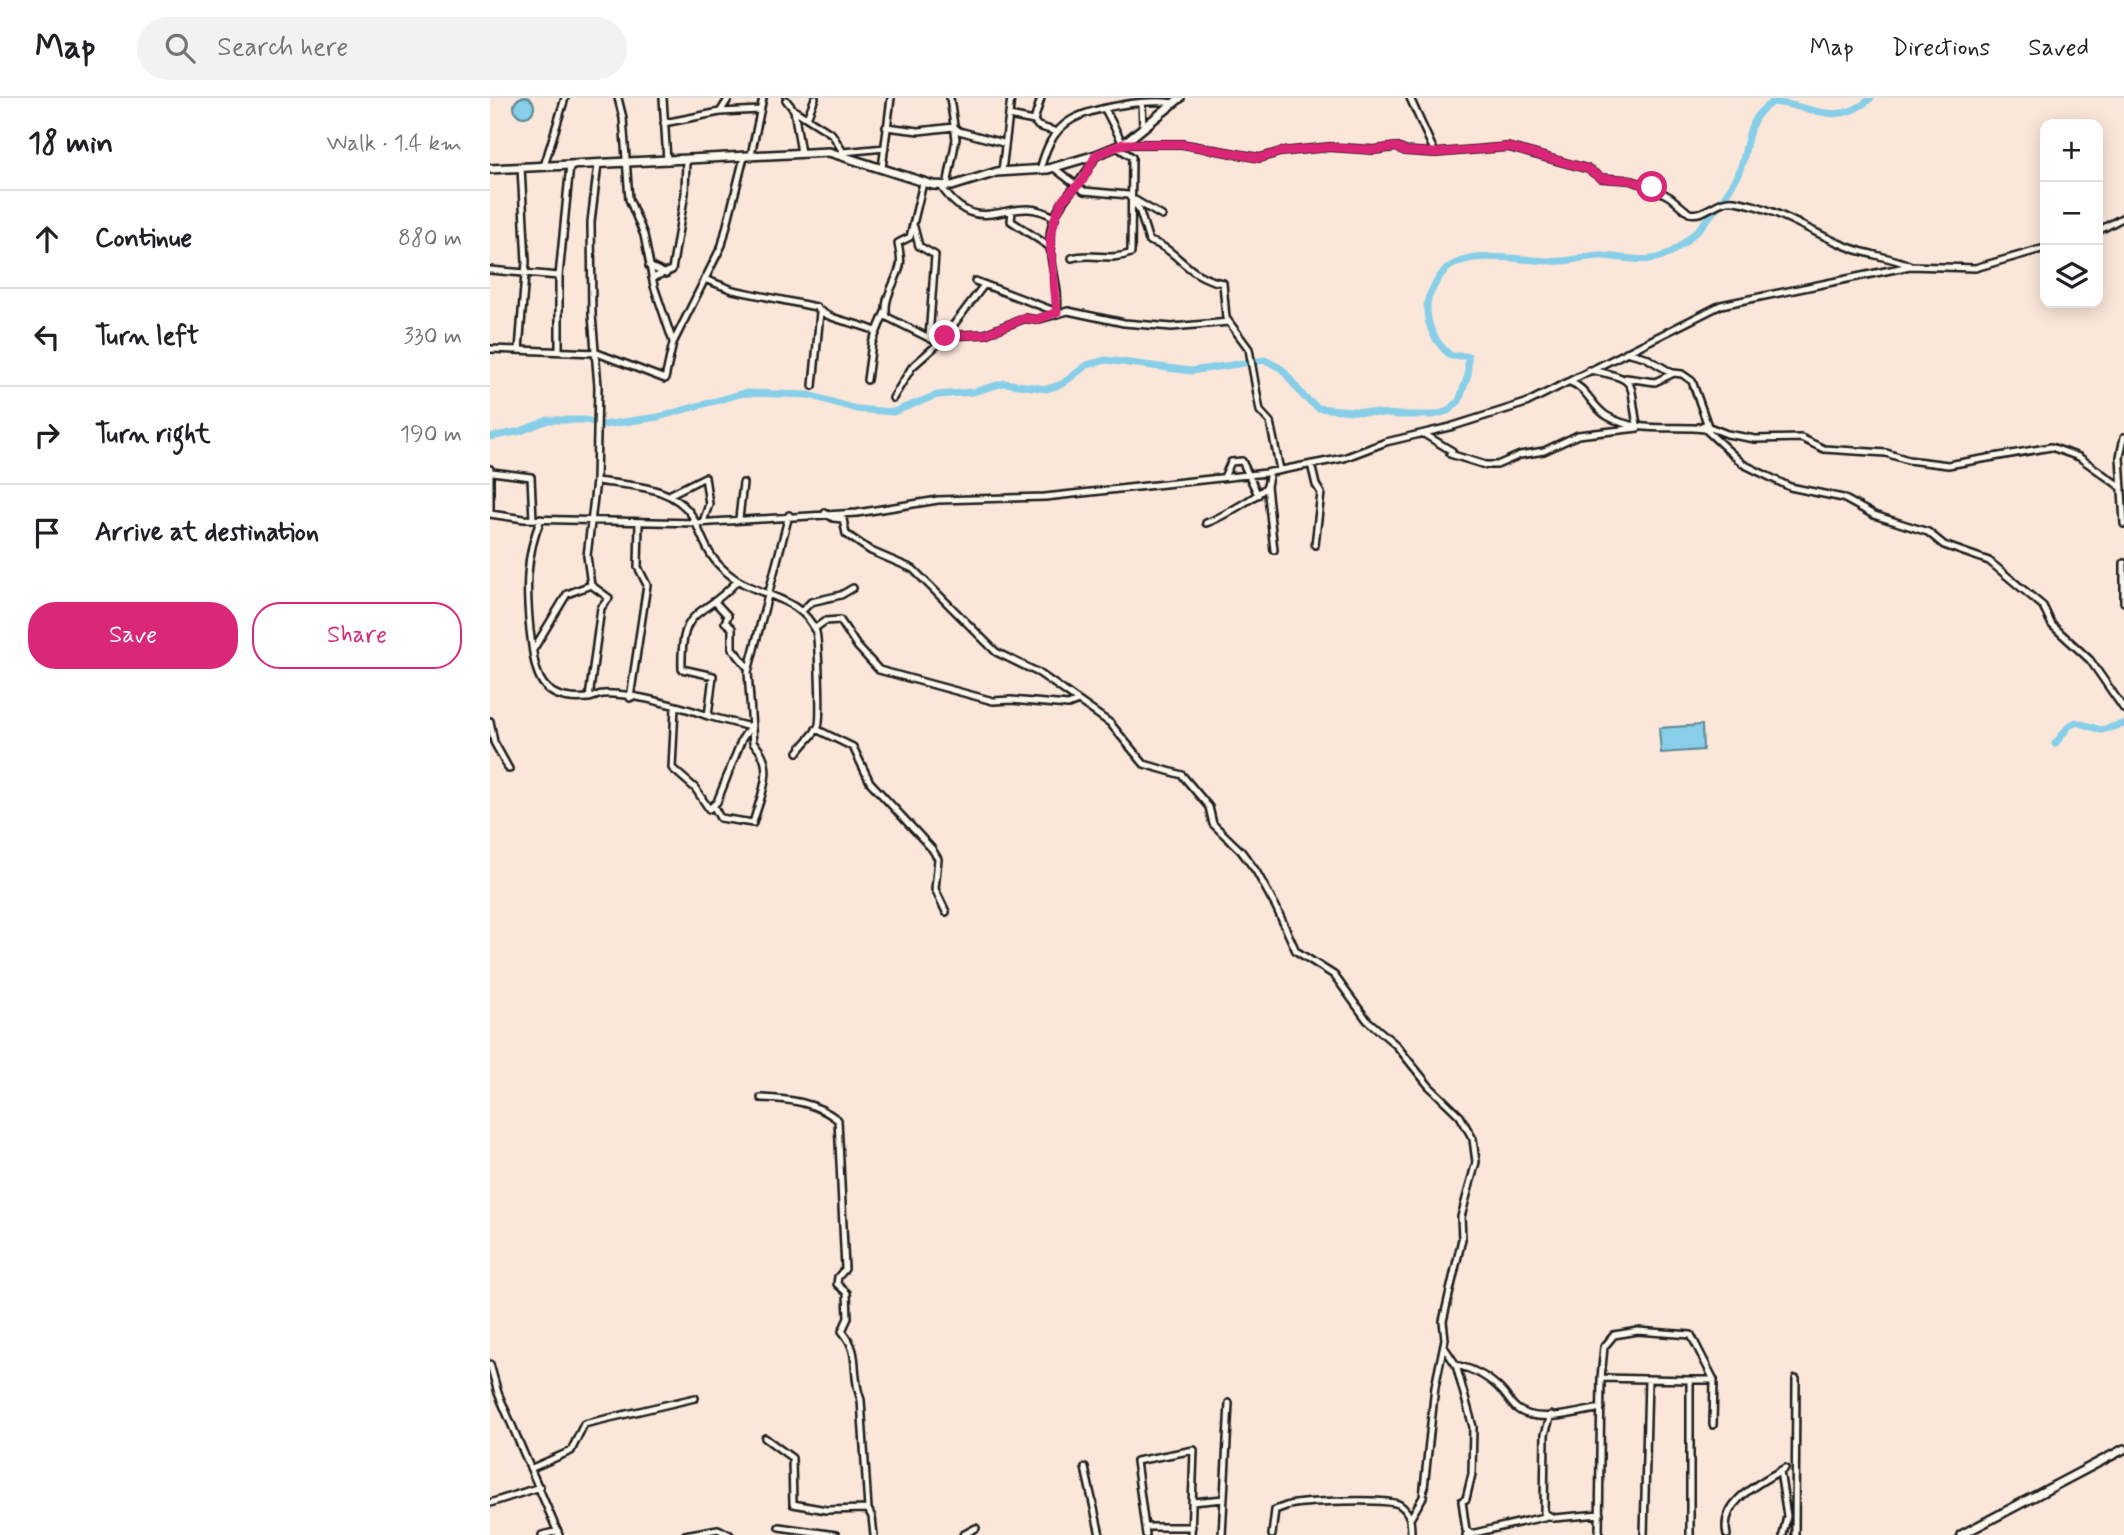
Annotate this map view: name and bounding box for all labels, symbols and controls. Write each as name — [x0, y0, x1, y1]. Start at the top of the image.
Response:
search box — [137, 17, 627, 80]
text: Map — [35, 26, 95, 70]
icon: search — [161, 29, 199, 67]
text: Search here — [217, 31, 348, 65]
text: Map — [1810, 33, 1854, 64]
text: Directions — [1892, 33, 1990, 64]
text: Saved — [2028, 33, 2089, 64]
map controls — [2040, 119, 2103, 308]
button: + — [2040, 119, 2103, 182]
text: 18 min — [28, 124, 114, 163]
text: Walk · 1.4 km — [326, 129, 462, 159]
route start — [1636, 171, 1667, 202]
button: − — [2040, 182, 2103, 245]
icon: ahead — [28, 220, 66, 258]
text: Continue — [95, 222, 192, 256]
text: 880 m — [398, 224, 462, 254]
button: layers — [2040, 245, 2103, 308]
icon: left — [28, 318, 66, 356]
text: Turn left — [95, 320, 199, 354]
route end — [929, 320, 960, 351]
text: 330 m — [404, 322, 462, 352]
icon: right — [28, 416, 66, 454]
text: Turn right — [95, 418, 211, 452]
text: 190 m — [400, 420, 462, 450]
icon: arrive — [28, 514, 66, 552]
text: Arrive at destination — [95, 516, 319, 550]
button: Save — [28, 602, 238, 669]
button: Share — [252, 602, 462, 669]

